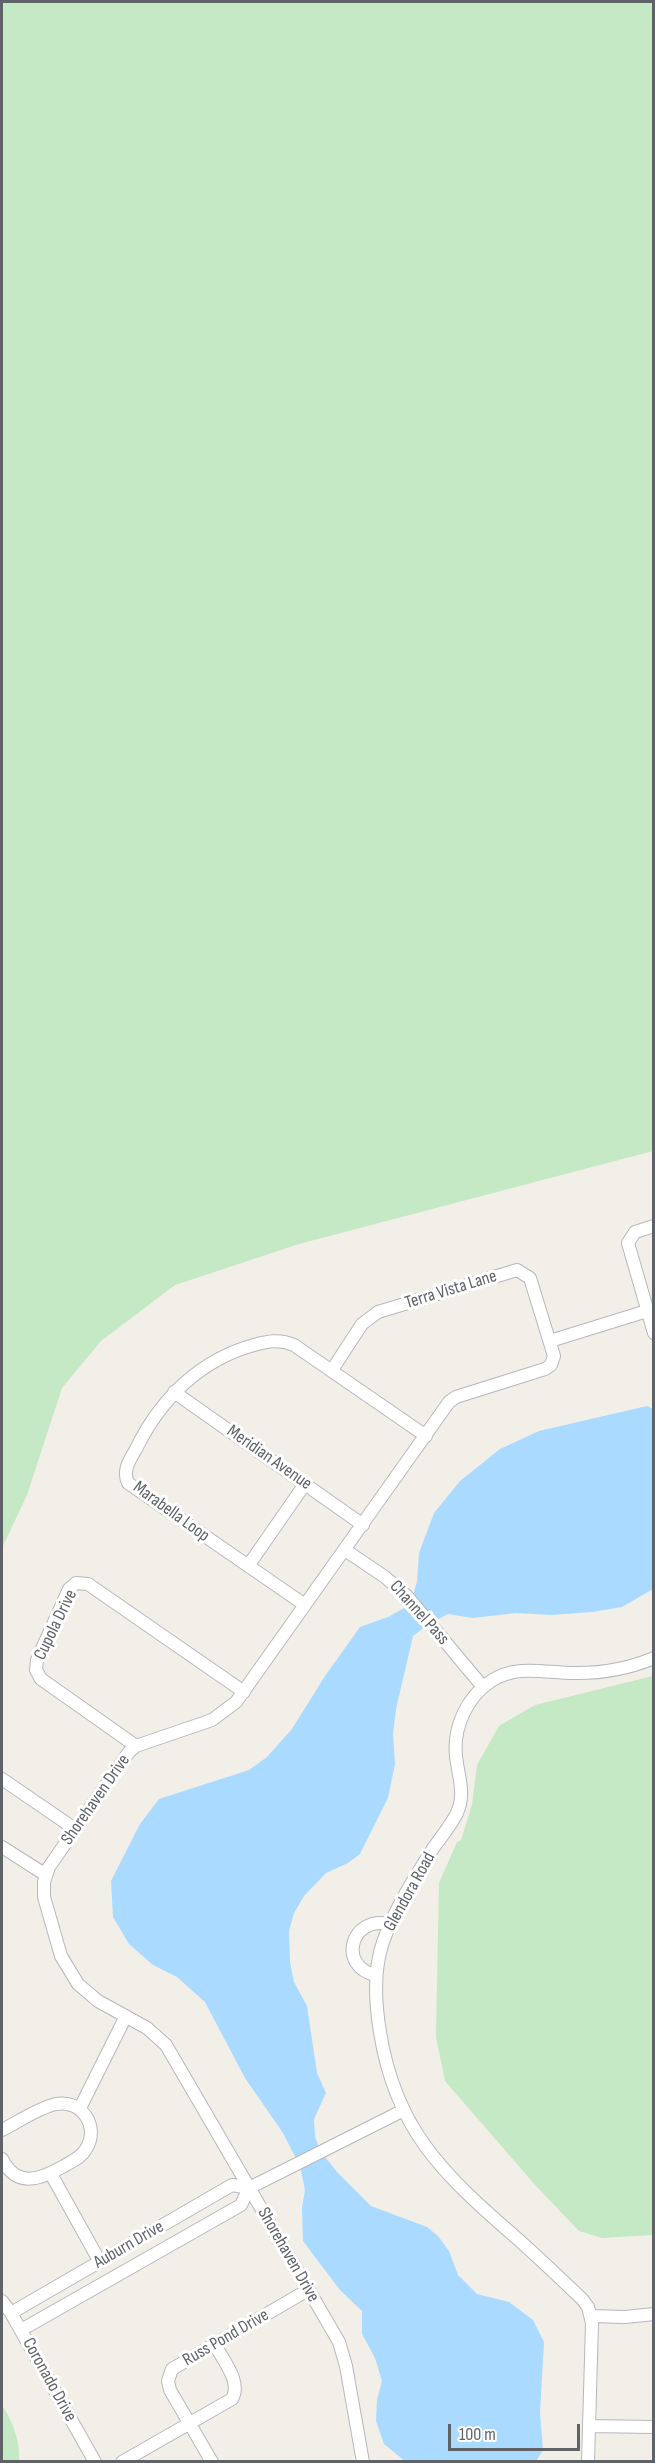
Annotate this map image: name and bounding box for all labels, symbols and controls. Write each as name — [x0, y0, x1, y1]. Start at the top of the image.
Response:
street label: Terra Vista Lane — [403, 1266, 499, 1314]
street label: Meridian Avenue — [222, 1421, 316, 1495]
street label: Marabella Loop — [128, 1477, 214, 1547]
street label: Channel Pass — [384, 1576, 454, 1650]
street label: Cupola Drive — [30, 1586, 82, 1664]
street label: Shorehaven Drive — [57, 1751, 135, 1849]
street label: Glendora Road — [379, 1849, 441, 1935]
street label: Shorehaven Drive — [252, 2204, 324, 2306]
street label: Auburn Drive — [90, 2216, 168, 2274]
street label: Russ Pond Drive — [179, 2305, 273, 2371]
street label: Coronado Drive — [17, 2334, 81, 2426]
scale bar — [451, 2412, 583, 2450]
text: 100 m — [459, 2424, 496, 2445]

